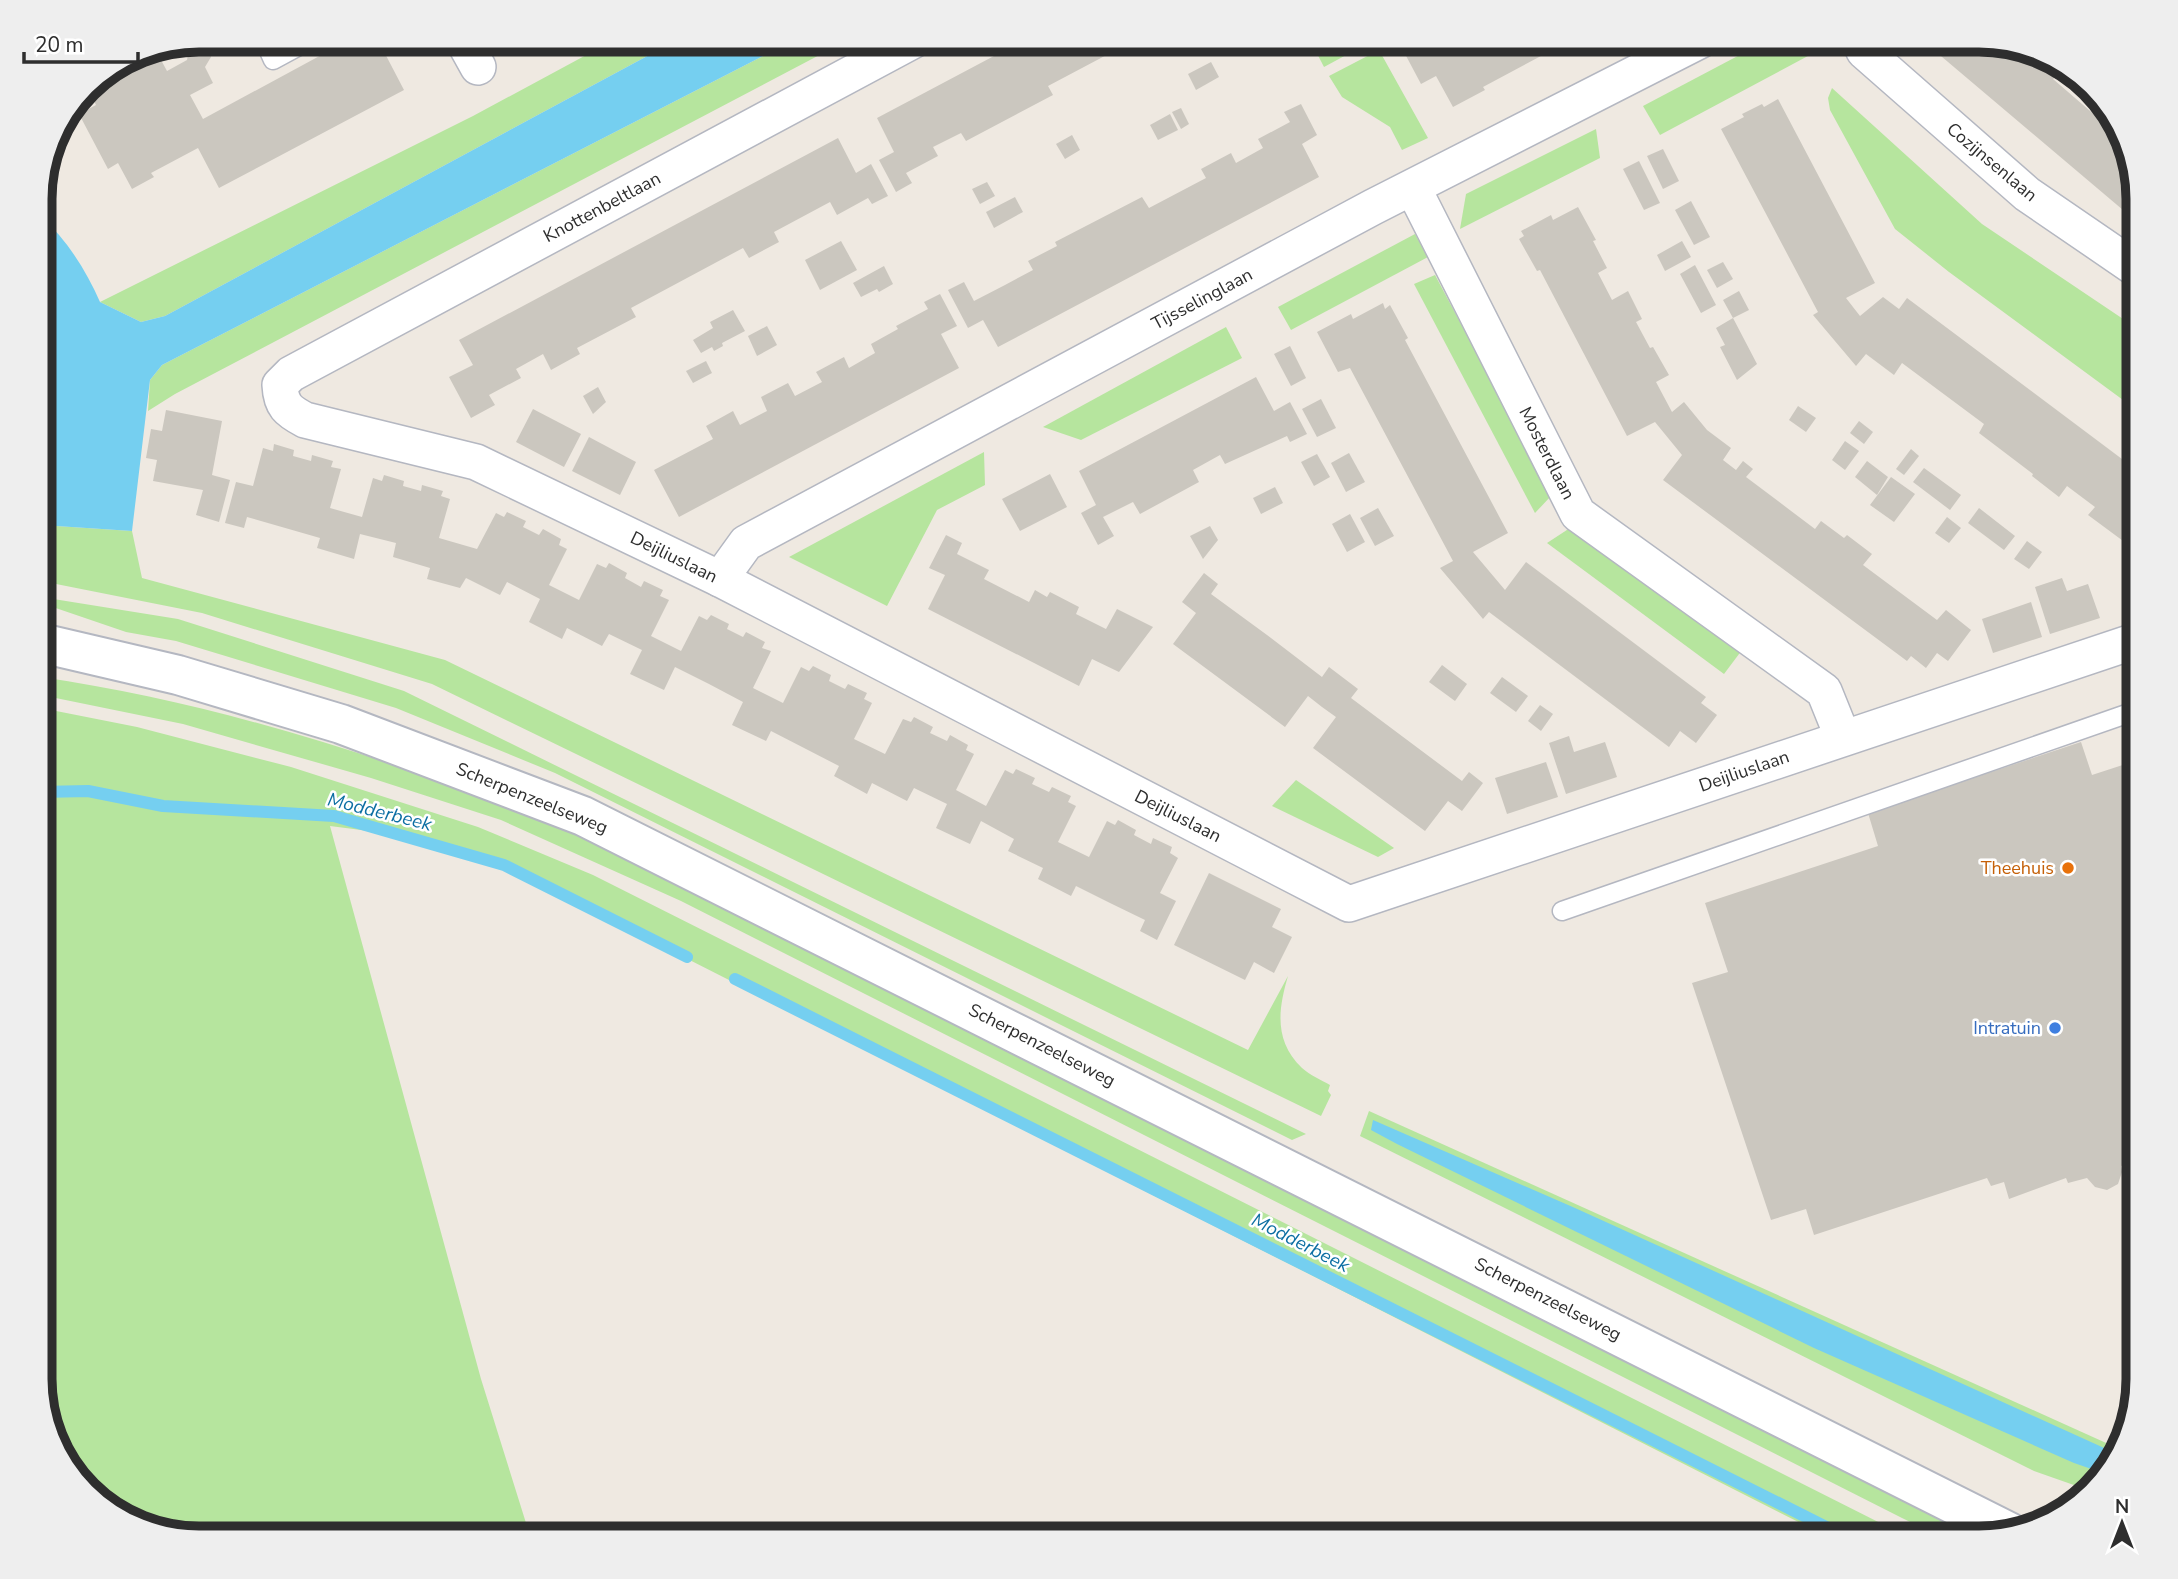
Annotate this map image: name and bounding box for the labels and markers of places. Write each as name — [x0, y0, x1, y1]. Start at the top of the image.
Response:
place label: Theehuis — [1981, 856, 2054, 880]
marker: Theehuis — [2060, 860, 2076, 876]
place label: Intratuin — [1973, 1016, 2041, 1040]
marker: Intratuin — [2047, 1020, 2063, 1036]

